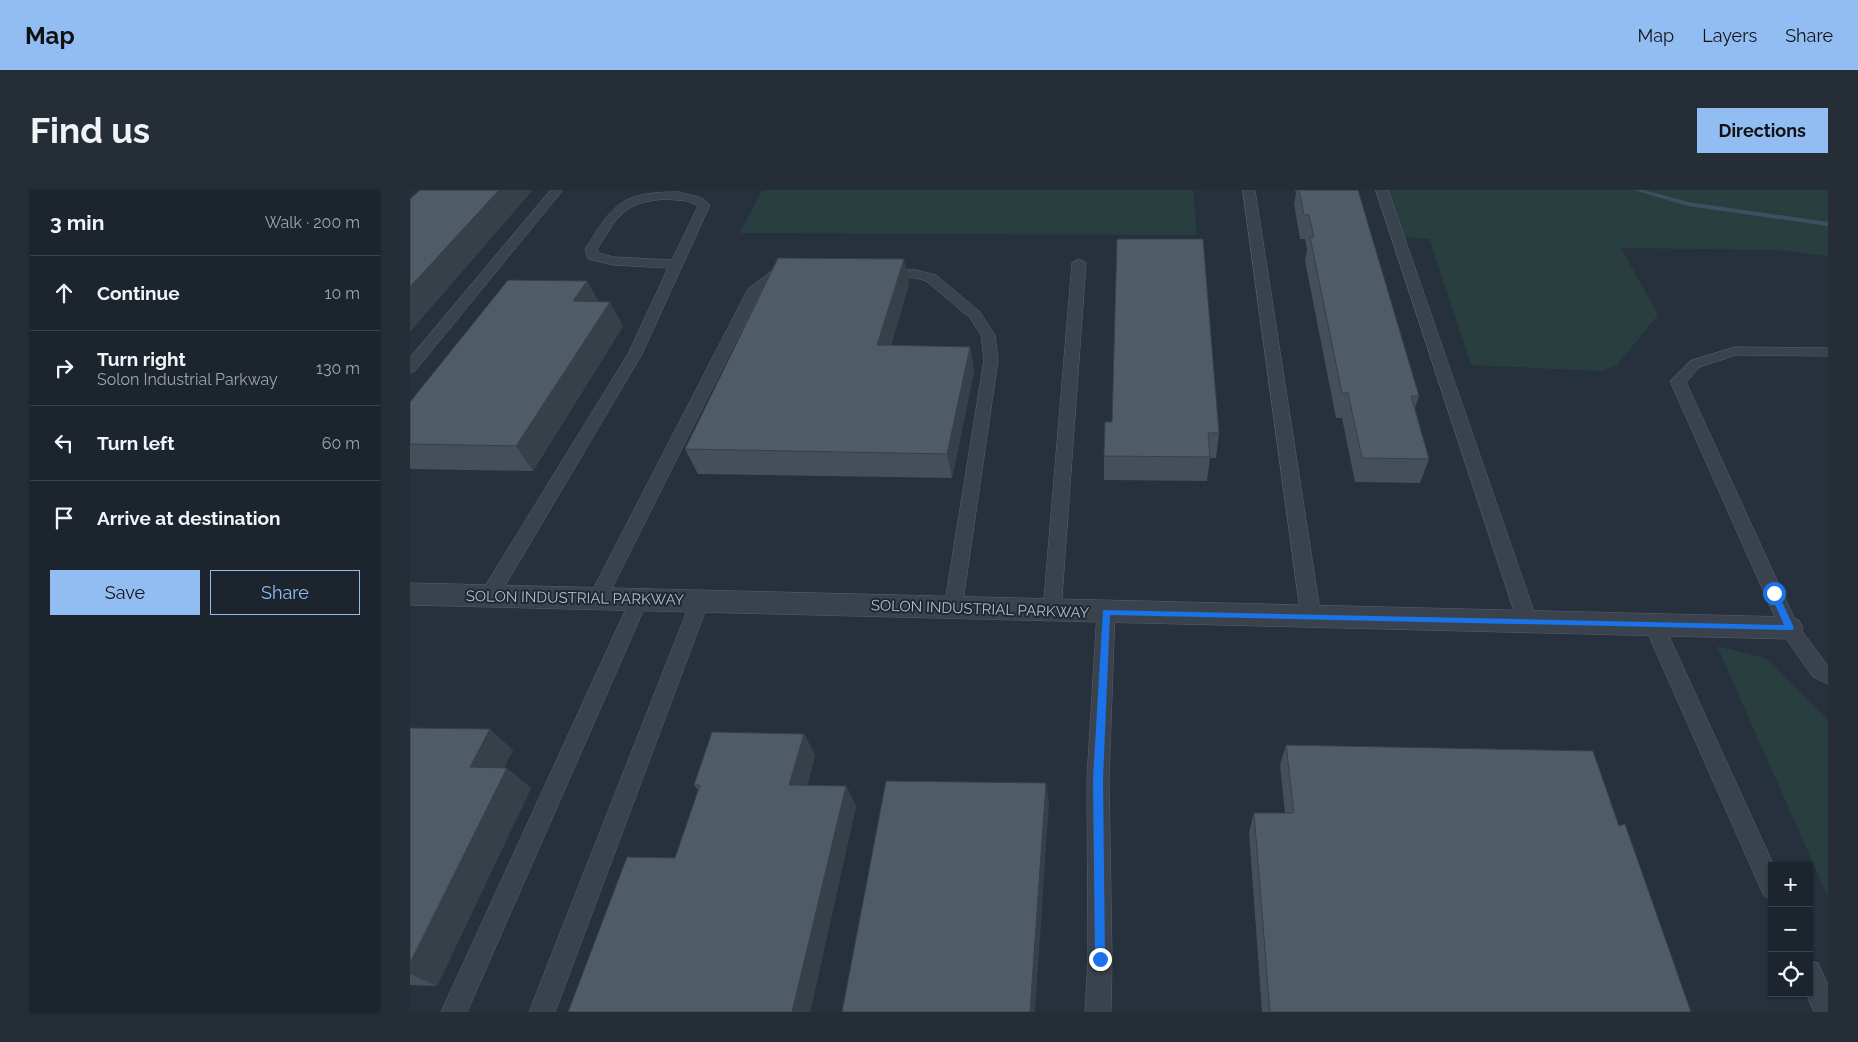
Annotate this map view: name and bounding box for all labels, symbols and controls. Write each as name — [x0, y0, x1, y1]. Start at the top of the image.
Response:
text: Map — [25, 21, 75, 50]
text: Map — [1638, 25, 1674, 46]
text: Layers — [1702, 25, 1757, 46]
text: Share — [1785, 25, 1833, 46]
button: Directions — [1697, 108, 1828, 153]
text: Find us — [30, 110, 150, 151]
text: 3 min — [50, 210, 104, 235]
text: Walk · 200 m — [265, 213, 360, 232]
icon: ahead — [50, 279, 78, 307]
text: Continue — [97, 282, 180, 304]
text: 10 m — [325, 284, 360, 303]
text: Turn right — [97, 348, 186, 370]
icon: right — [50, 354, 78, 382]
text: 130 m — [316, 359, 360, 378]
text: Solon Industrial Parkway — [97, 370, 278, 389]
icon: left — [50, 429, 78, 457]
text: Turn left — [97, 432, 174, 454]
text: 60 m — [322, 434, 360, 453]
icon: arrive — [50, 504, 78, 532]
text: Arrive at destination — [97, 507, 281, 529]
button: Save — [50, 570, 200, 615]
button: Share — [210, 570, 360, 615]
route start — [1763, 582, 1786, 605]
street label: SOLON INDUSTRIAL PARKWAY — [466, 587, 685, 609]
street label: SOLON INDUSTRIAL PARKWAY — [871, 596, 1090, 622]
map controls — [1768, 862, 1813, 997]
button: + — [1768, 862, 1813, 907]
button: − — [1768, 907, 1813, 952]
route end — [1089, 948, 1112, 971]
button: locate — [1768, 952, 1813, 997]

